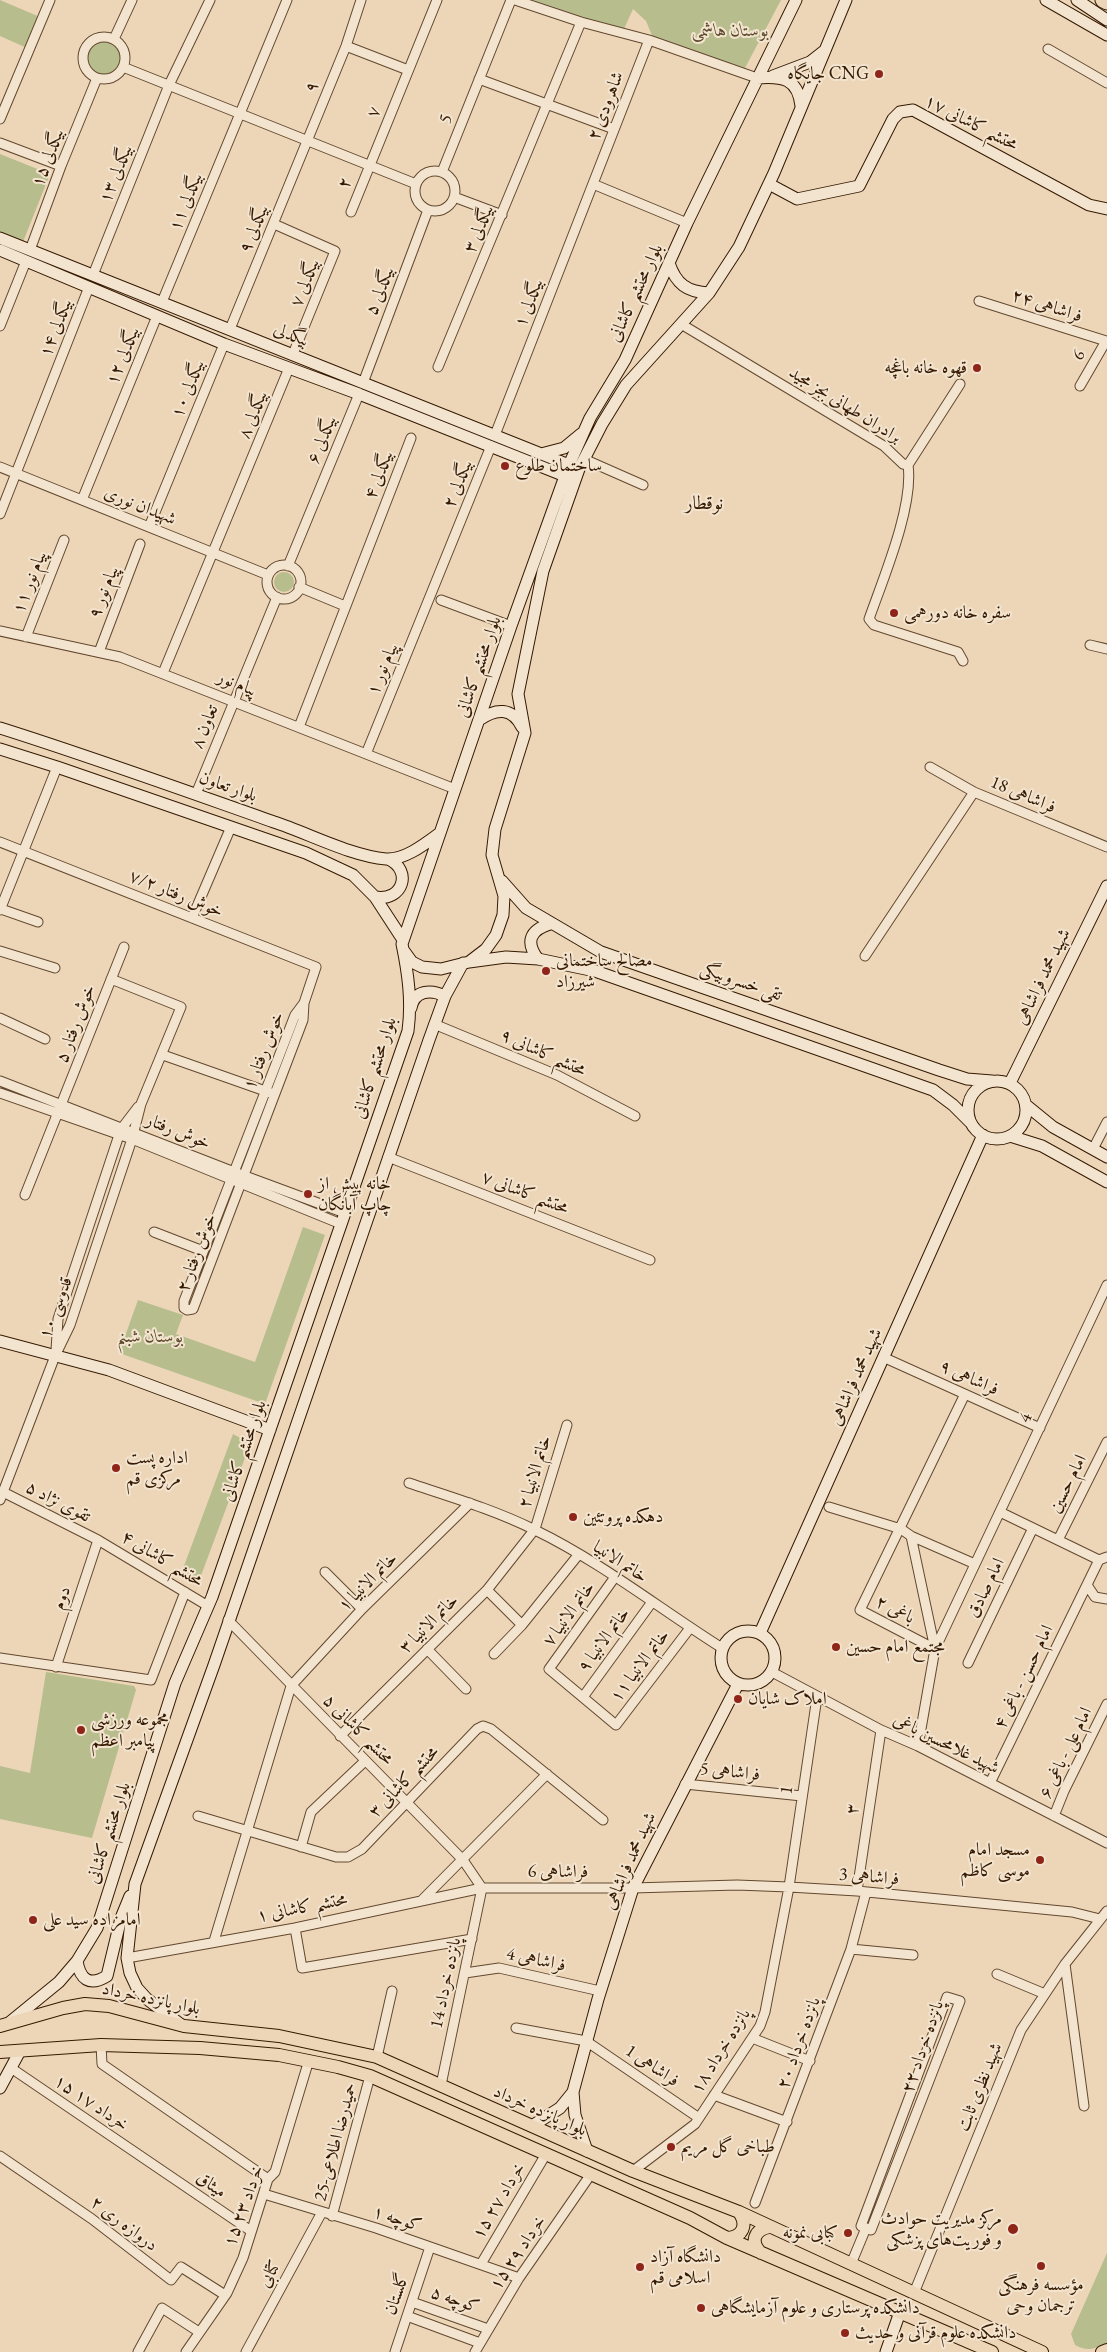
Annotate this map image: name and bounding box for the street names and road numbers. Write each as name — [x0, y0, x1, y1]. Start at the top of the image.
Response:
street label: شاهرودی ۲ — [583, 69, 629, 143]
street label: ۹ — [300, 78, 324, 96]
street label: محتشم کاشانی ۱۷ — [921, 90, 1021, 156]
street label: ۷ — [362, 103, 386, 121]
street label: 5 — [434, 111, 458, 127]
street label: بیگدلی ۱۵ — [27, 126, 69, 190]
street label: بیگدلی ۱۳ — [95, 142, 137, 206]
street label: بیگدلی ۱۱ — [165, 170, 207, 234]
street label: ۲ — [333, 174, 357, 192]
street label: بیگدلی ۹ — [235, 202, 273, 256]
street label: بیگدلی ۳ — [459, 202, 499, 256]
street label: بلوار محتشم کاشانی — [604, 240, 668, 346]
street label: بیگدلی ۷ — [286, 256, 324, 310]
street label: بیگدلی ۵ — [361, 264, 399, 318]
street label: بیگدلی ۱ — [510, 276, 548, 330]
street label: فراشاهی ۲۴ — [1009, 284, 1085, 328]
street label: بیگدلی ۱۴ — [35, 296, 77, 360]
street label: بیگدلی — [270, 318, 312, 352]
street label: بیگدلی ۱۲ — [102, 324, 144, 388]
street label: 6 — [1067, 346, 1091, 364]
street label: بیگدلی ۱۰ — [167, 357, 209, 421]
street label: برادران طهانی بجز مجید — [785, 362, 905, 448]
street label: بیگدلی ۸ — [234, 388, 272, 442]
street label: بیگدلی ۶ — [303, 413, 341, 467]
street label: بیگدلی ۴ — [360, 448, 398, 502]
street label: بیگدلی ۲ — [439, 457, 477, 511]
street label: شهیدان نوری — [101, 482, 179, 530]
street label: پیام نور ۱۱ — [8, 547, 52, 617]
street label: پیام نور ۹ — [84, 562, 124, 622]
street label: بلوار محتشم کاشانی — [452, 613, 506, 721]
street label: پیام نور ۱ — [363, 639, 403, 699]
street label: پیام نور — [214, 666, 260, 702]
street label: تعاون ۸ — [186, 702, 224, 752]
street label: بلوار تعاون — [196, 767, 260, 807]
street label: فراشاهی 18 — [987, 772, 1059, 818]
street label: خوش رفتار ۷/۲ — [126, 865, 226, 923]
street label: شهید محمد فراشاهی — [1010, 925, 1076, 1029]
street label: تقی خسروبیگی — [697, 958, 785, 1006]
street label: خوش رفتار ۵ — [51, 982, 101, 1066]
street label: خوش رفتار ۱ — [239, 1009, 289, 1093]
street label: بلوار محتشم کاشانی — [348, 1014, 402, 1122]
street label: محتشم کاشانی ۹ — [497, 1025, 589, 1081]
street label: خوش رفتار — [143, 1109, 213, 1155]
street label: محتشم کاشانی ۷ — [478, 1167, 572, 1219]
street label: خوش رفتار ۲ — [172, 1211, 222, 1295]
street label: قدوسی ۱۰ — [34, 1274, 78, 1342]
street label: شهید محمد فراشاهی — [825, 1325, 887, 1429]
street label: فراشاهی ۹ — [936, 1355, 1002, 1401]
street label: بلوار محتشم کاشانی — [217, 1397, 271, 1505]
street label: 4 — [1014, 1410, 1038, 1426]
street label: خاتم الانبیا ۲ — [514, 1433, 556, 1511]
street label: امام حسین — [1044, 1451, 1092, 1517]
street label: تقوی نژاد ۵ — [22, 1477, 94, 1527]
street label: محتشم کاشانی ۴ — [117, 1526, 207, 1592]
street label: خاتم الانبیا — [589, 1536, 651, 1588]
street label: خاتم الانبیا ۱ — [334, 1548, 402, 1616]
street label: امام صادق — [962, 1555, 1010, 1621]
street label: خاتم الانبیا ۷ — [538, 1577, 600, 1651]
street label: دوم — [48, 1583, 76, 1613]
street label: خاتم الانبیا ۳ — [395, 1590, 463, 1658]
street label: باغی ۲ — [872, 1591, 918, 1629]
street label: خاتم الانبیا ۹ — [573, 1603, 635, 1677]
street label: امام حسن - باغی ۴ — [990, 1622, 1058, 1732]
street label: خاتم الانبیا ۱۱ — [606, 1625, 674, 1707]
street label: محتشم کاشانی ۵ — [318, 1690, 398, 1770]
street label: امام علی - باغی ۶ — [1035, 1704, 1097, 1802]
street label: شهید غلامحسین باغی — [889, 1709, 1003, 1779]
street label: محتشم کاشانی ۳ — [364, 1742, 444, 1822]
street label: فراشاهی 5 — [699, 1758, 761, 1786]
street label: بلوار محتشم کاشانی — [82, 1779, 136, 1887]
street label: 1 — [776, 1784, 798, 1796]
street label: ۳ — [842, 1802, 864, 1816]
street label: شهید محمد فراشاهی — [599, 1809, 661, 1913]
street label: فراشاهی 6 — [528, 1861, 588, 1883]
street label: فراشاهی 3 — [838, 1864, 900, 1890]
street label: محتشم کاشانی ۱ — [255, 1889, 349, 1927]
street label: پانزده خرداد 14 — [426, 1936, 466, 2030]
street label: فراشاهی 4 — [504, 1943, 568, 1977]
street label: بلوار پانزده خرداد — [100, 1978, 202, 2020]
street label: پانزده خرداد ۲۰ — [772, 1994, 826, 2092]
street label: پانزده خرداد ۲۲ — [897, 1998, 949, 2096]
street label: پانزده خرداد ۱۸ — [686, 2004, 756, 2098]
street label: فراشاهی 1 — [621, 2040, 683, 2092]
street label: شهید نظری ثابت — [952, 2040, 1008, 2134]
street label: ۱۵ خرداد ۱۷ — [50, 2070, 132, 2136]
street label: حمیدرضا اطلاعی-25 — [310, 2081, 362, 2203]
street label: بلوار پانزده خرداد — [490, 2081, 590, 2141]
street label: ۱۵ خرداد ۲۷ — [468, 2159, 530, 2243]
street label: ۱۵ خرداد ۲۳ — [219, 2162, 269, 2250]
street label: میثاق — [192, 2167, 230, 2203]
street label: دروازه ری ۲ — [86, 2192, 162, 2256]
street label: کوچه ۱ — [370, 2201, 424, 2237]
street label: ۱۵ خرداد ۲۹ — [485, 2212, 551, 2294]
street label: کتابی — [254, 2257, 286, 2291]
street label: گلستان — [380, 2270, 414, 2318]
street label: کوچه ۵ — [428, 2282, 482, 2318]

